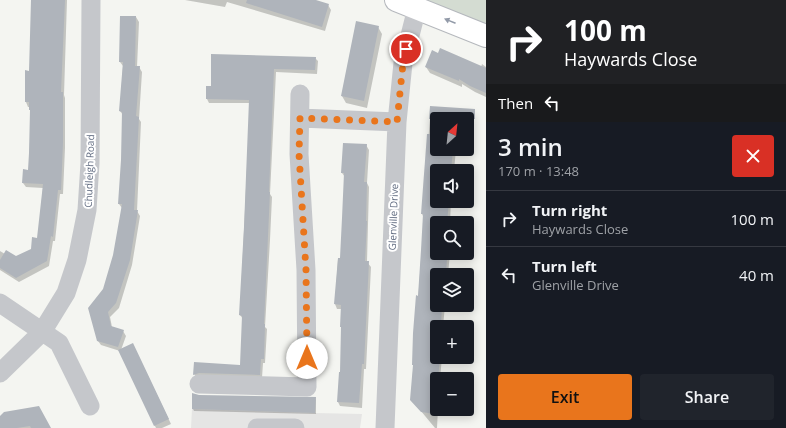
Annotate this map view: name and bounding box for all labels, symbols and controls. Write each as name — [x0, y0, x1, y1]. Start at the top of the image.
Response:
text: 100 m — [564, 11, 647, 49]
icon: right — [498, 16, 550, 68]
one-way arrow — [443, 18, 455, 24]
pin — [389, 32, 423, 66]
icon: arrive — [395, 38, 417, 60]
text: Haywards Close — [564, 47, 697, 71]
icon: left — [541, 92, 563, 114]
text: Then — [498, 93, 533, 113]
north arrow — [430, 112, 474, 156]
map controls — [430, 112, 474, 416]
text: 3 min — [498, 130, 563, 163]
street label: Chudleigh Road — [81, 134, 97, 208]
button: close — [732, 135, 774, 177]
text: 170 m · 13:48 — [498, 162, 579, 180]
button: sound — [430, 164, 474, 208]
street label: Glenville Drive — [385, 183, 401, 251]
text: Turn right — [532, 200, 607, 220]
icon: right — [498, 208, 520, 230]
text: 100 m — [730, 209, 774, 229]
button: search — [430, 216, 474, 260]
text: Haywards Close — [532, 220, 628, 238]
text: Turn left — [532, 256, 597, 276]
icon: left — [498, 264, 520, 286]
text: 40 m — [739, 265, 774, 285]
button: layers — [430, 268, 474, 312]
text: Glenville Drive — [532, 276, 619, 294]
button: + — [430, 320, 474, 364]
position arrow — [286, 337, 328, 379]
button: − — [430, 372, 474, 416]
button: Exit — [498, 374, 632, 420]
button: Share — [640, 374, 774, 420]

